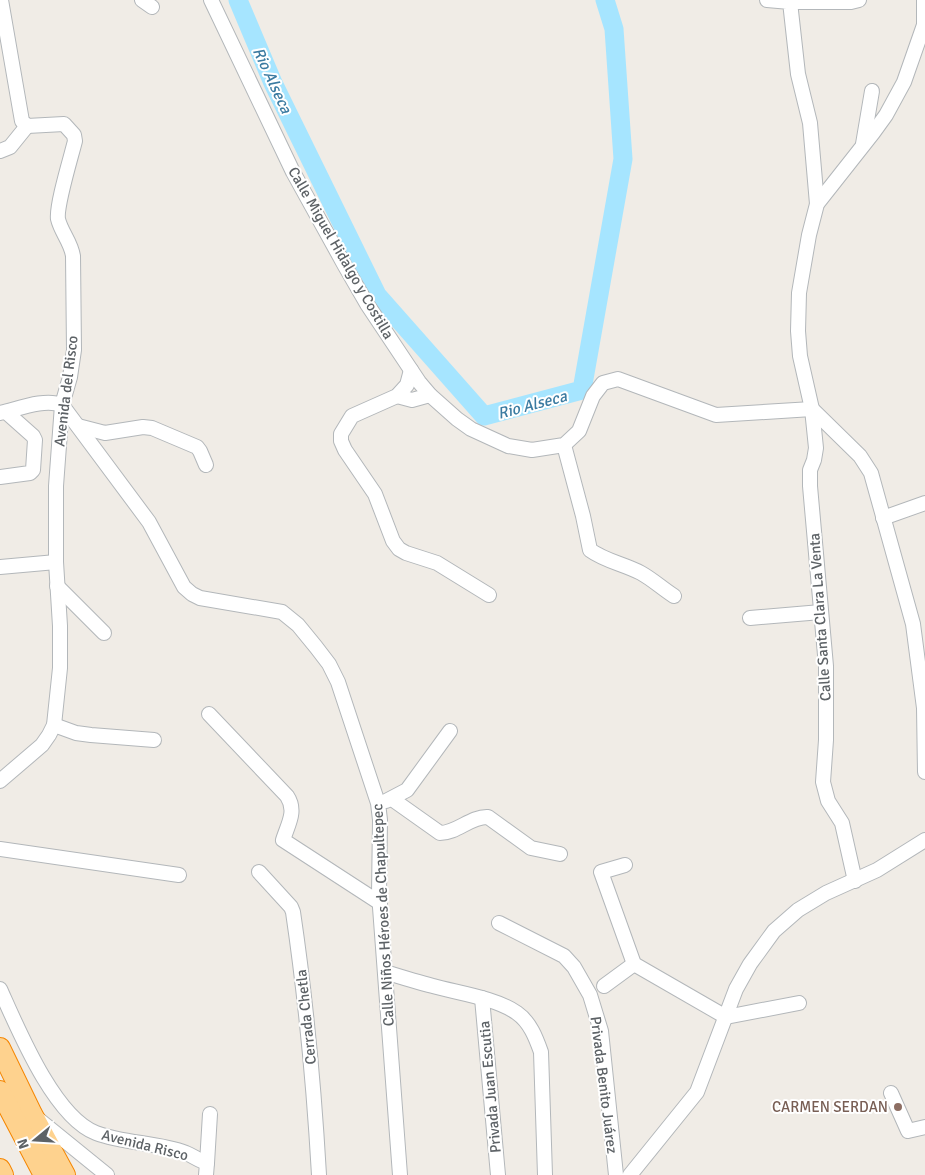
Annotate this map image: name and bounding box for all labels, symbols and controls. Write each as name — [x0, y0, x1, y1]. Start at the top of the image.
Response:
water label: Rio Alseca — [248, 44, 296, 118]
street label: Calle Miguel Hidalgo y Costilla — [284, 164, 398, 342]
street label: Avenida del Risco — [50, 334, 82, 448]
water label: Rio Alseca — [495, 386, 570, 424]
street label: Calle Santa Clara La Venta — [805, 532, 835, 702]
street label: Calle Niños Héroes de Chapultepec — [368, 803, 398, 1027]
street label: Cerrada Chetla — [292, 968, 320, 1066]
street label: Privada Benito Juárez — [587, 1015, 621, 1155]
street label: Privada Juan Escutia — [475, 1020, 505, 1154]
place label: CARMEN SERDAN — [772, 1098, 888, 1116]
marker: CARMEN SERDAN — [892, 1101, 904, 1113]
north arrow — [10, 1115, 60, 1165]
street label: Avenida Risco — [100, 1126, 190, 1164]
text: N — [14, 1137, 33, 1151]

